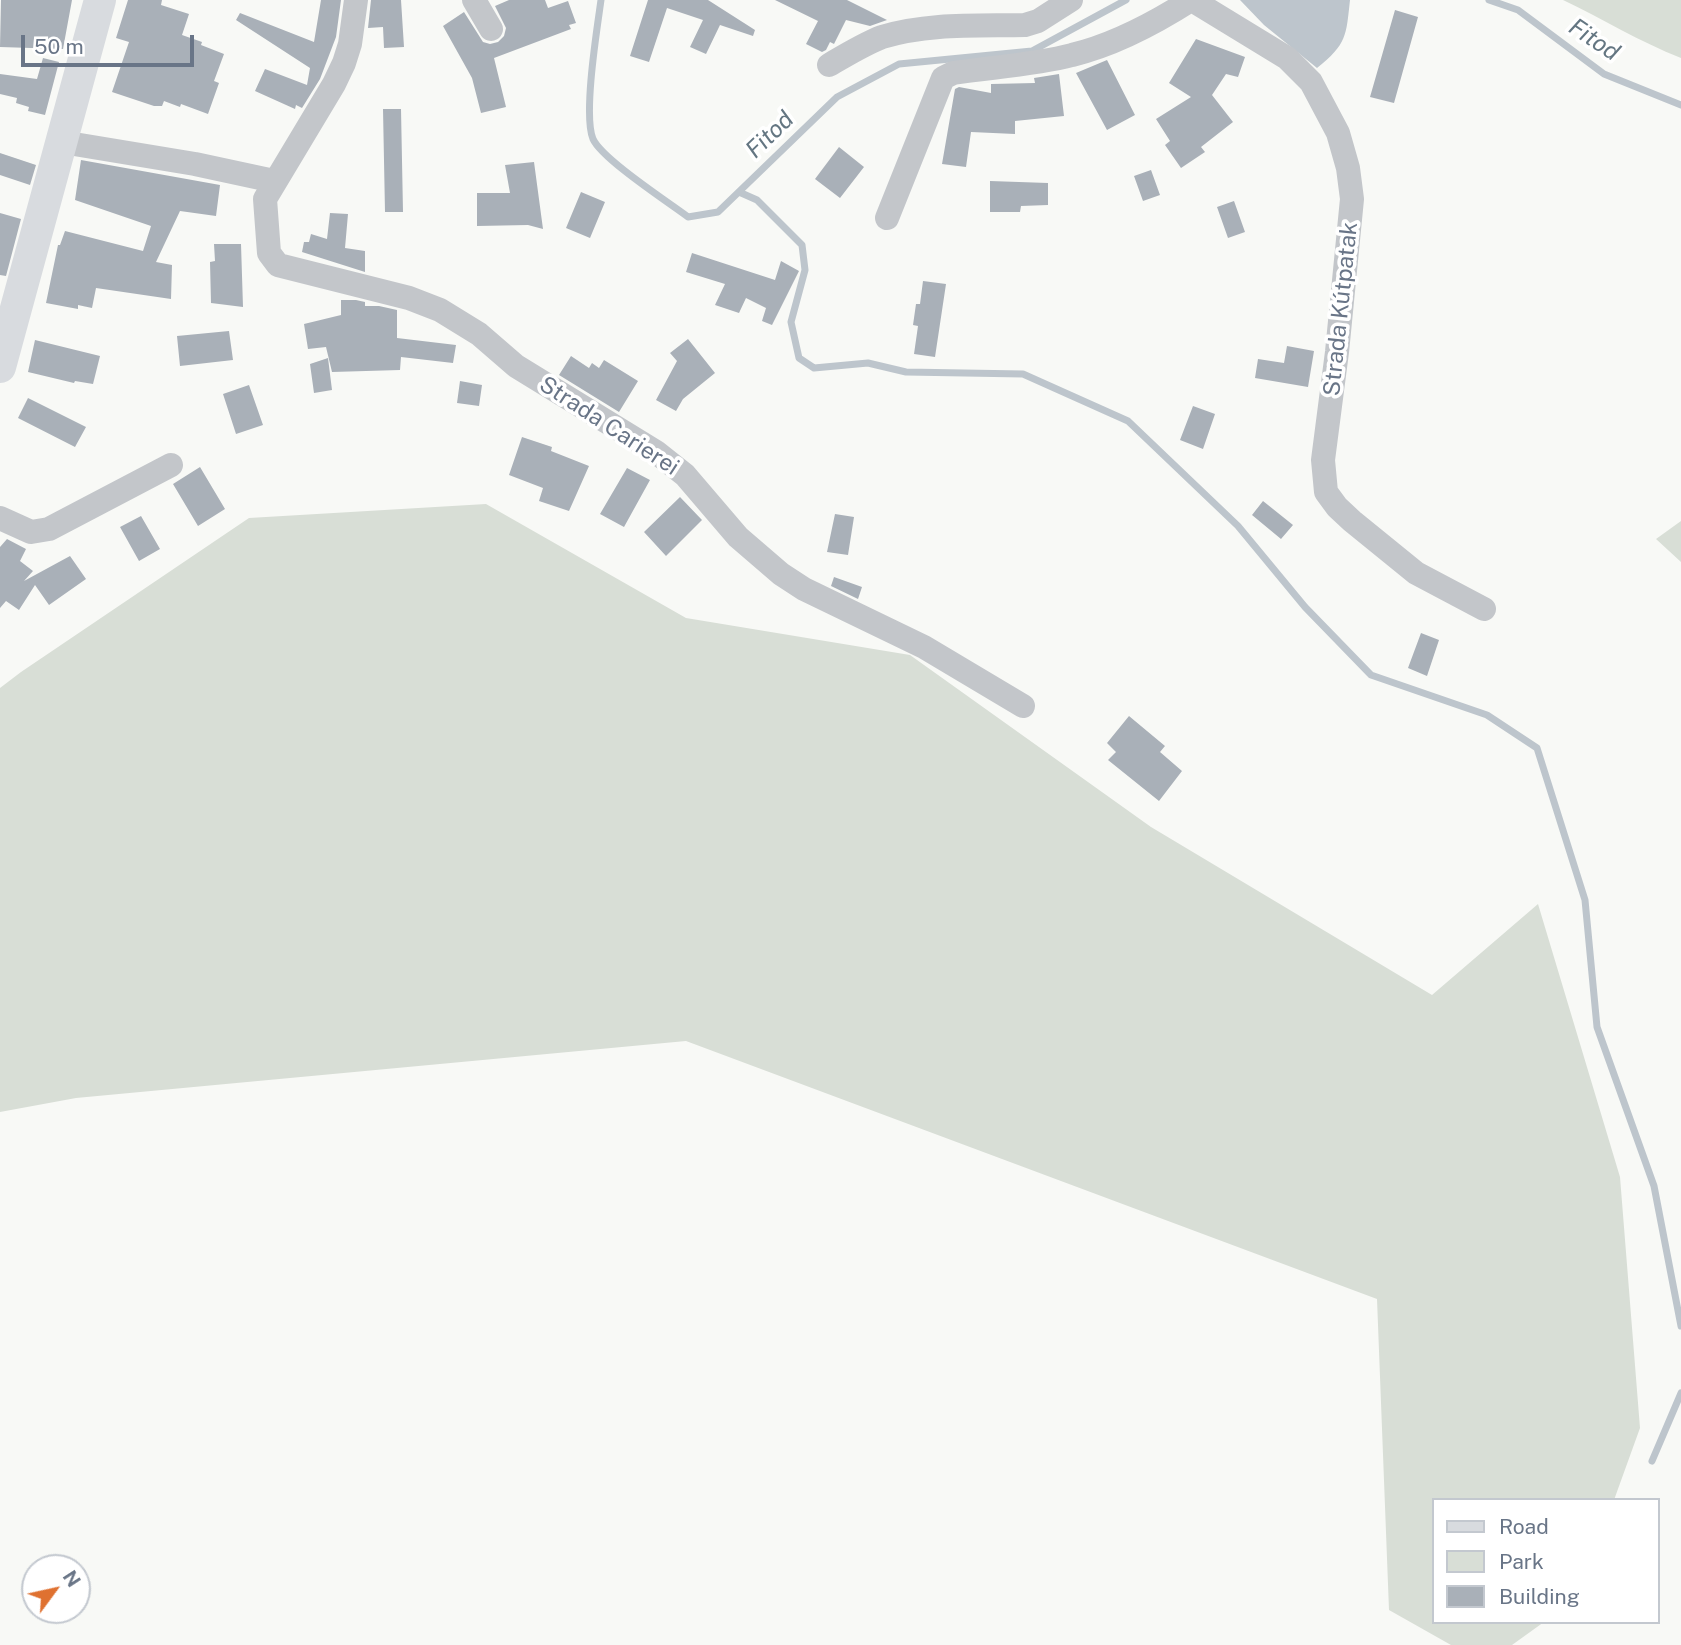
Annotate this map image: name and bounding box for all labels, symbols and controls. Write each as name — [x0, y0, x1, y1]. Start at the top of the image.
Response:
water label: Fitod — [1563, 13, 1625, 67]
scale bar — [24, 21, 198, 65]
text: 50 m — [34, 34, 84, 59]
water label: Fitod — [740, 105, 800, 165]
street label: Strada Kútpatak — [1318, 221, 1364, 397]
street label: Strada Carierei — [534, 371, 684, 481]
legend — [1432, 1498, 1660, 1624]
text: Road — [1499, 1514, 1549, 1539]
text: Park — [1499, 1549, 1544, 1574]
north arrow — [21, 1554, 91, 1624]
text: N — [59, 1566, 85, 1591]
text: Building — [1499, 1584, 1580, 1609]

